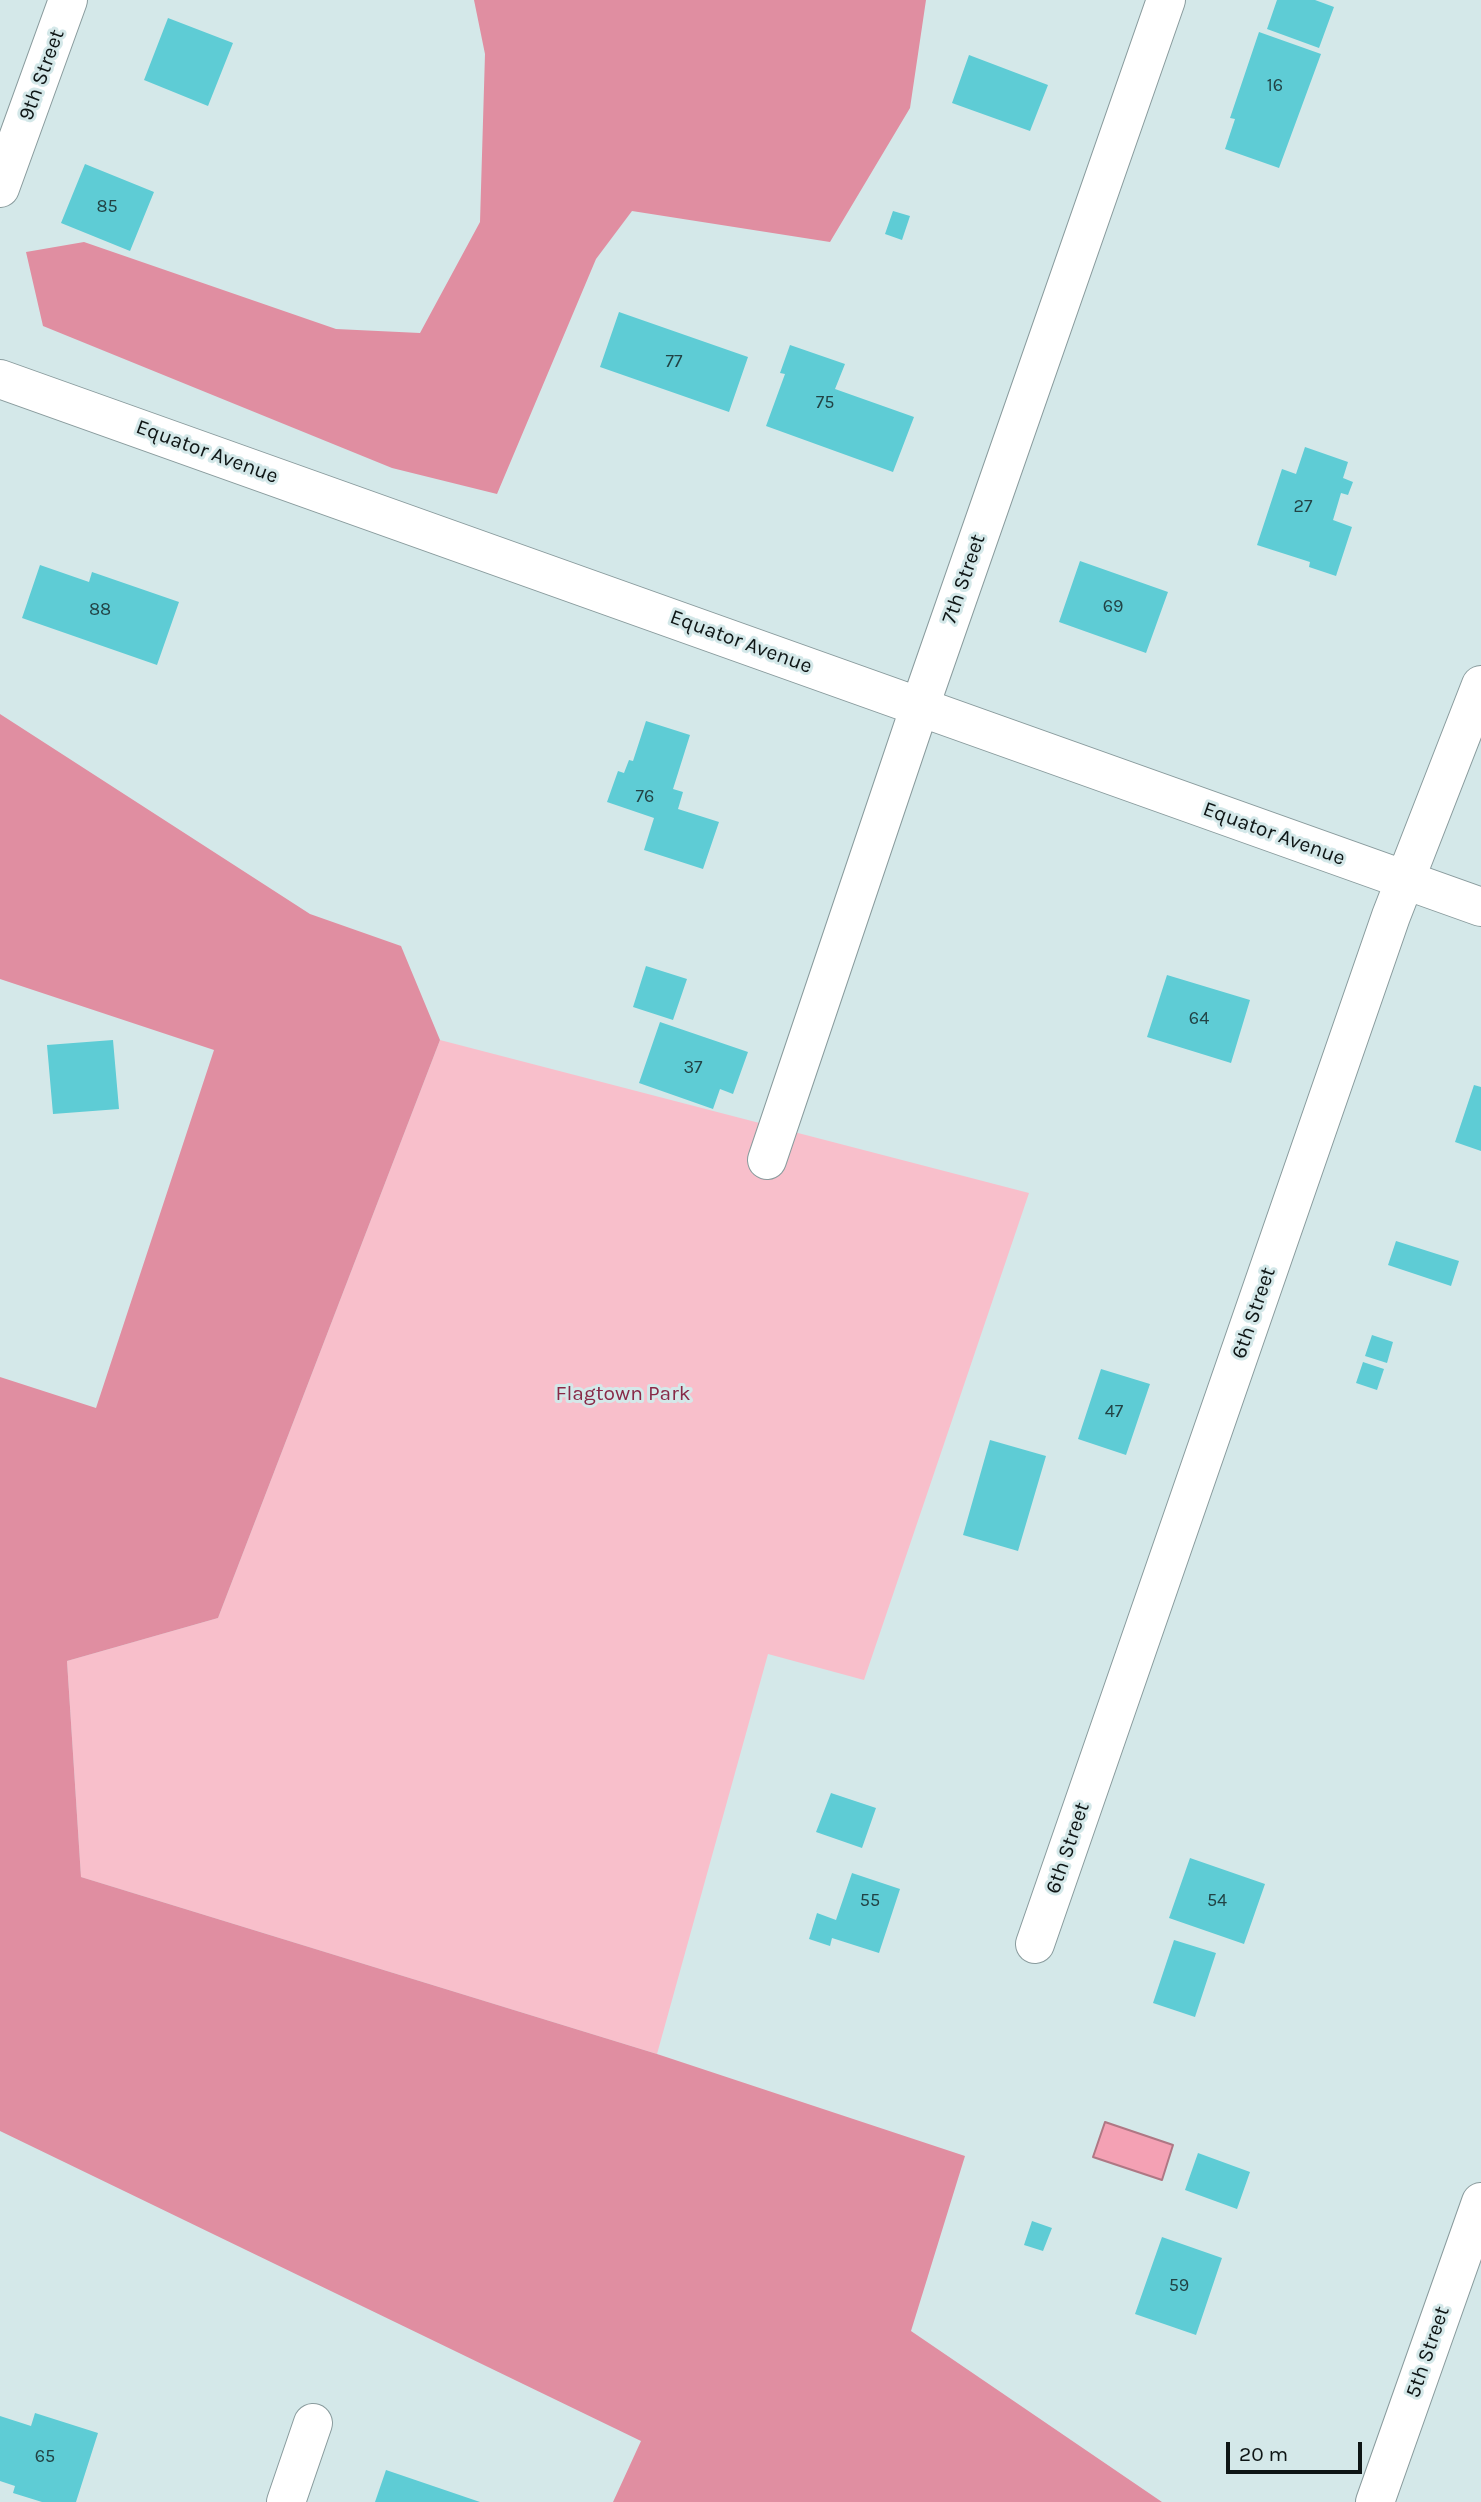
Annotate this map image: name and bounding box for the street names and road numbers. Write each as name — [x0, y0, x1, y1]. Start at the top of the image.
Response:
street label: 9th Street — [14, 26, 70, 124]
street label: Equator Avenue — [132, 415, 282, 489]
street label: 7th Street — [937, 531, 991, 627]
street label: Equator Avenue — [666, 605, 816, 679]
street label: Equator Avenue — [1199, 797, 1349, 871]
street label: 6th Street — [1227, 1264, 1281, 1362]
street label: 6th Street — [1041, 1799, 1095, 1897]
street label: 5th Street — [1401, 2303, 1455, 2401]

